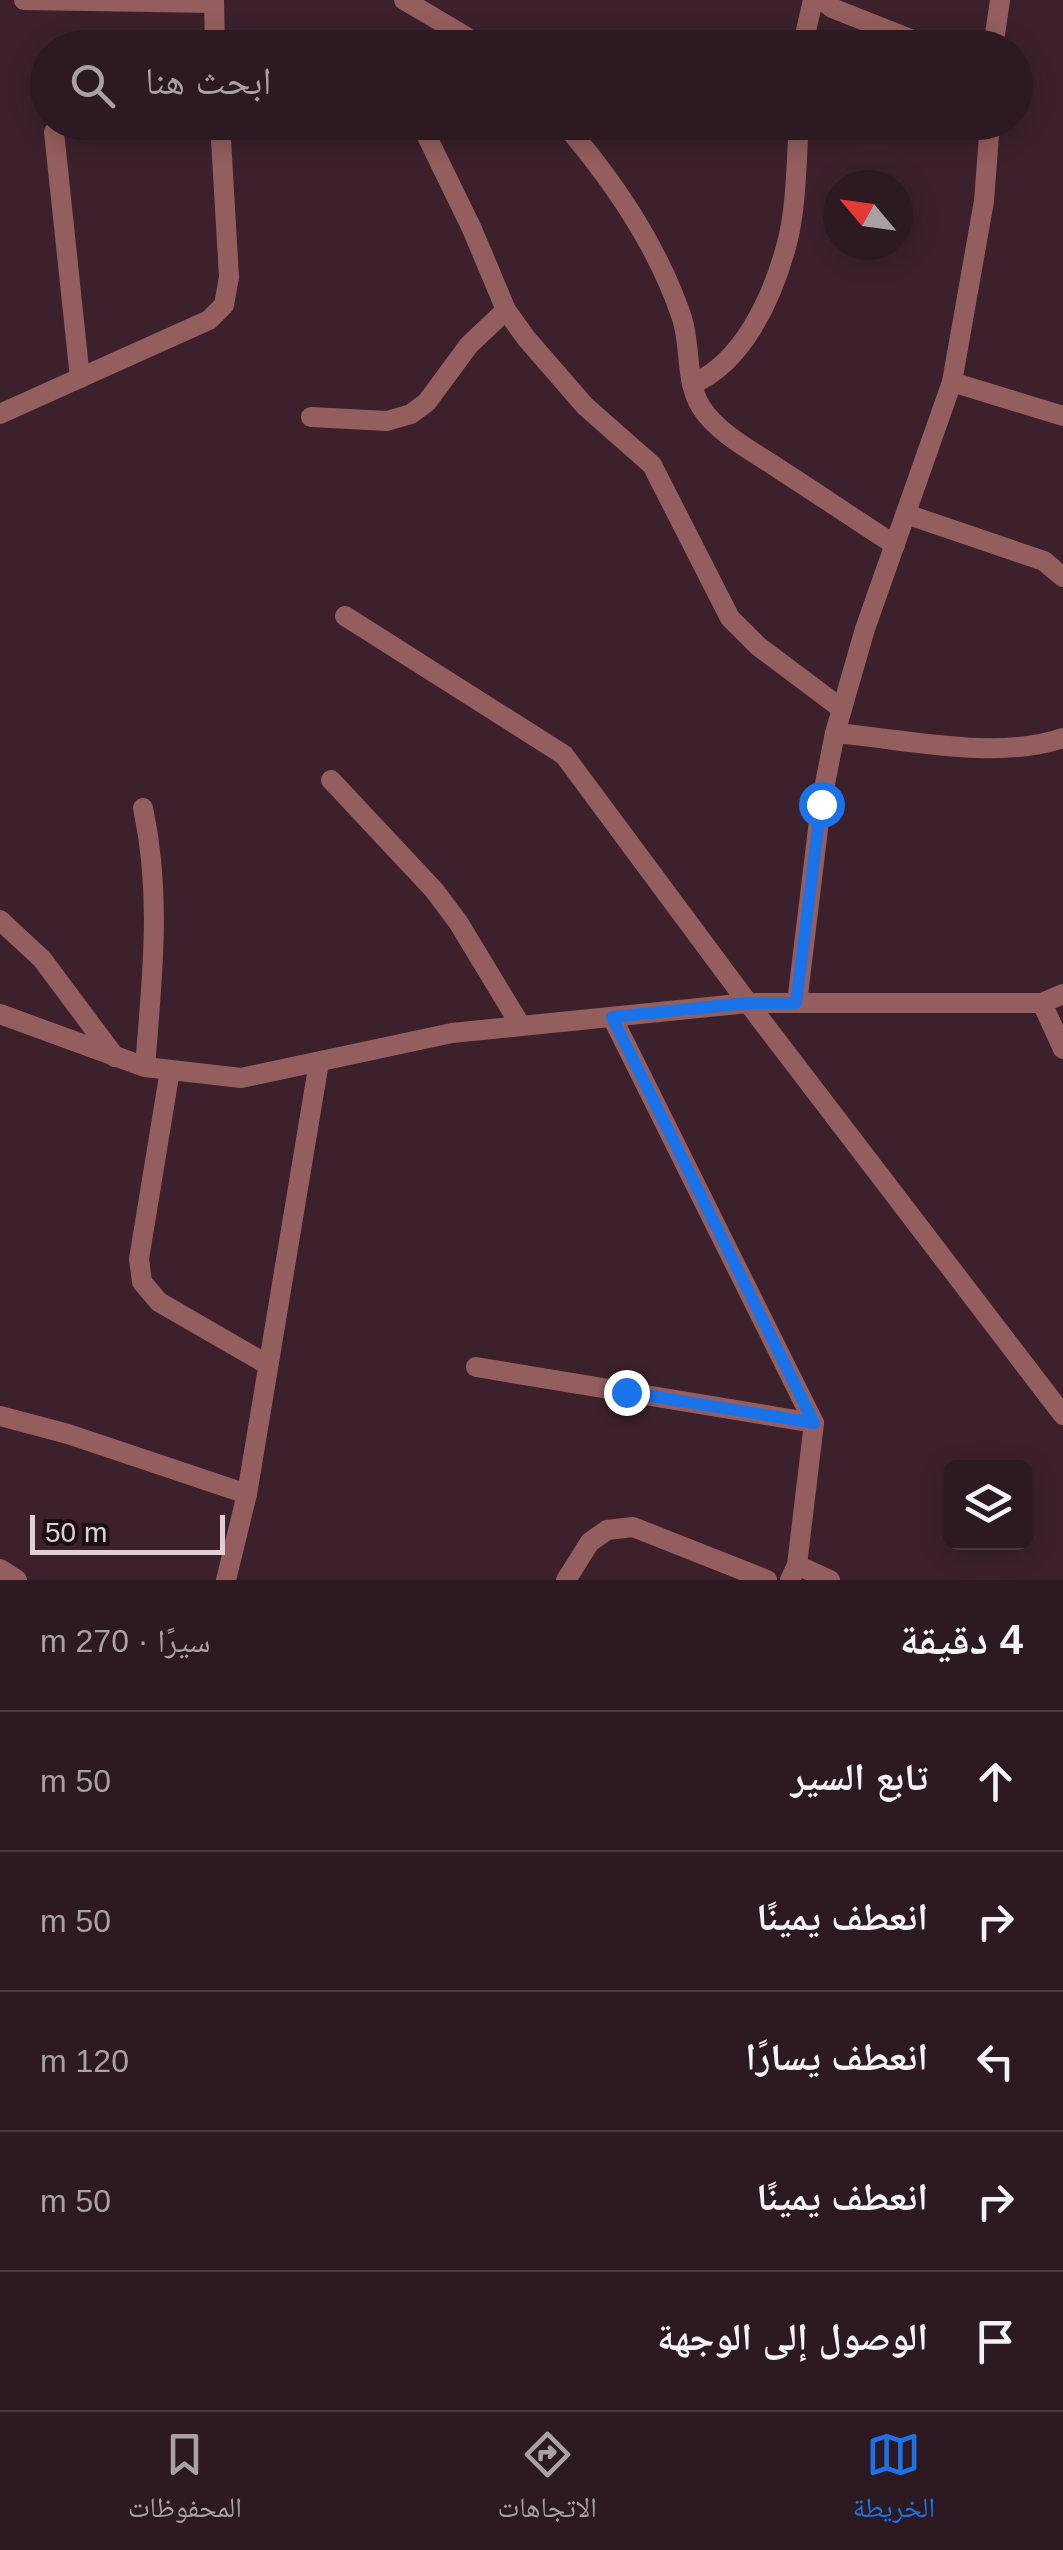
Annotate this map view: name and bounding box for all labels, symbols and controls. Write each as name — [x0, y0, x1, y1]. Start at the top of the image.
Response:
search box — [30, 30, 1033, 140]
icon: search — [65, 58, 120, 113]
text: ابحث هنا — [145, 60, 271, 102]
north arrow — [823, 170, 913, 260]
route start — [799, 782, 845, 828]
route end — [604, 1370, 650, 1416]
map controls — [943, 1460, 1033, 1550]
button: layers — [943, 1460, 1033, 1550]
scale bar — [30, 1510, 225, 1554]
text: 50 m — [45, 1517, 107, 1548]
text: 4 دقيقة — [900, 1616, 1023, 1663]
text: سيرًا · 270 m — [40, 1623, 211, 1659]
icon: ahead — [968, 1754, 1023, 1809]
text: تابع السير — [791, 1756, 928, 1798]
text: 50 m — [40, 1763, 111, 1799]
icon: right — [968, 1894, 1023, 1949]
text: انعطف يمينًا — [756, 1896, 928, 1938]
text: 50 m — [40, 1903, 111, 1939]
icon: left — [968, 2034, 1023, 2089]
text: انعطف يسارًا — [745, 2036, 928, 2078]
text: 120 m — [40, 2043, 129, 2079]
icon: right — [968, 2174, 1023, 2229]
text: انعطف يمينًا — [756, 2176, 928, 2218]
text: 50 m — [40, 2183, 111, 2219]
icon: arrive — [968, 2314, 1023, 2369]
text: الوصول إلى الوجهة — [657, 2316, 928, 2358]
tab: المحفوظات — [128, 2427, 242, 2535]
tab: الاتجاهات — [498, 2427, 597, 2535]
tab: الخريطة — [853, 2427, 935, 2535]

